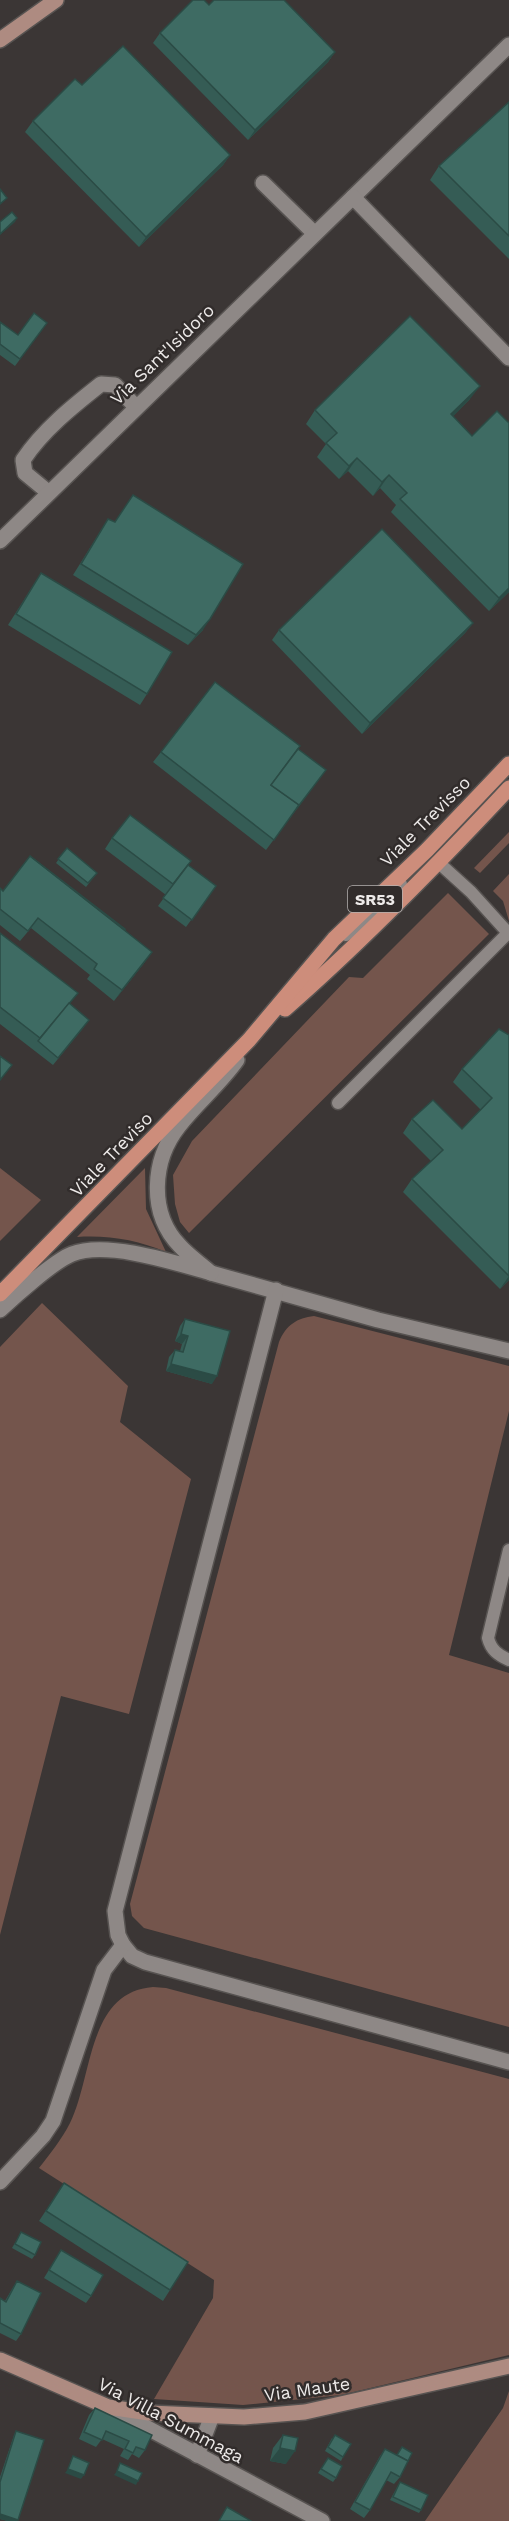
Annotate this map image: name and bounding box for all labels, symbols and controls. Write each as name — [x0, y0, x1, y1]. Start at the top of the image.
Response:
street label: Via Sant'Isidoro — [106, 299, 218, 409]
street label: Viale Trevisso — [376, 772, 474, 870]
road number: SR53 — [348, 886, 402, 912]
street label: Viale Treviso — [65, 1107, 157, 1201]
street label: Via Villa Summaga — [95, 2373, 247, 2467]
street label: Via Maute — [263, 2373, 351, 2405]

